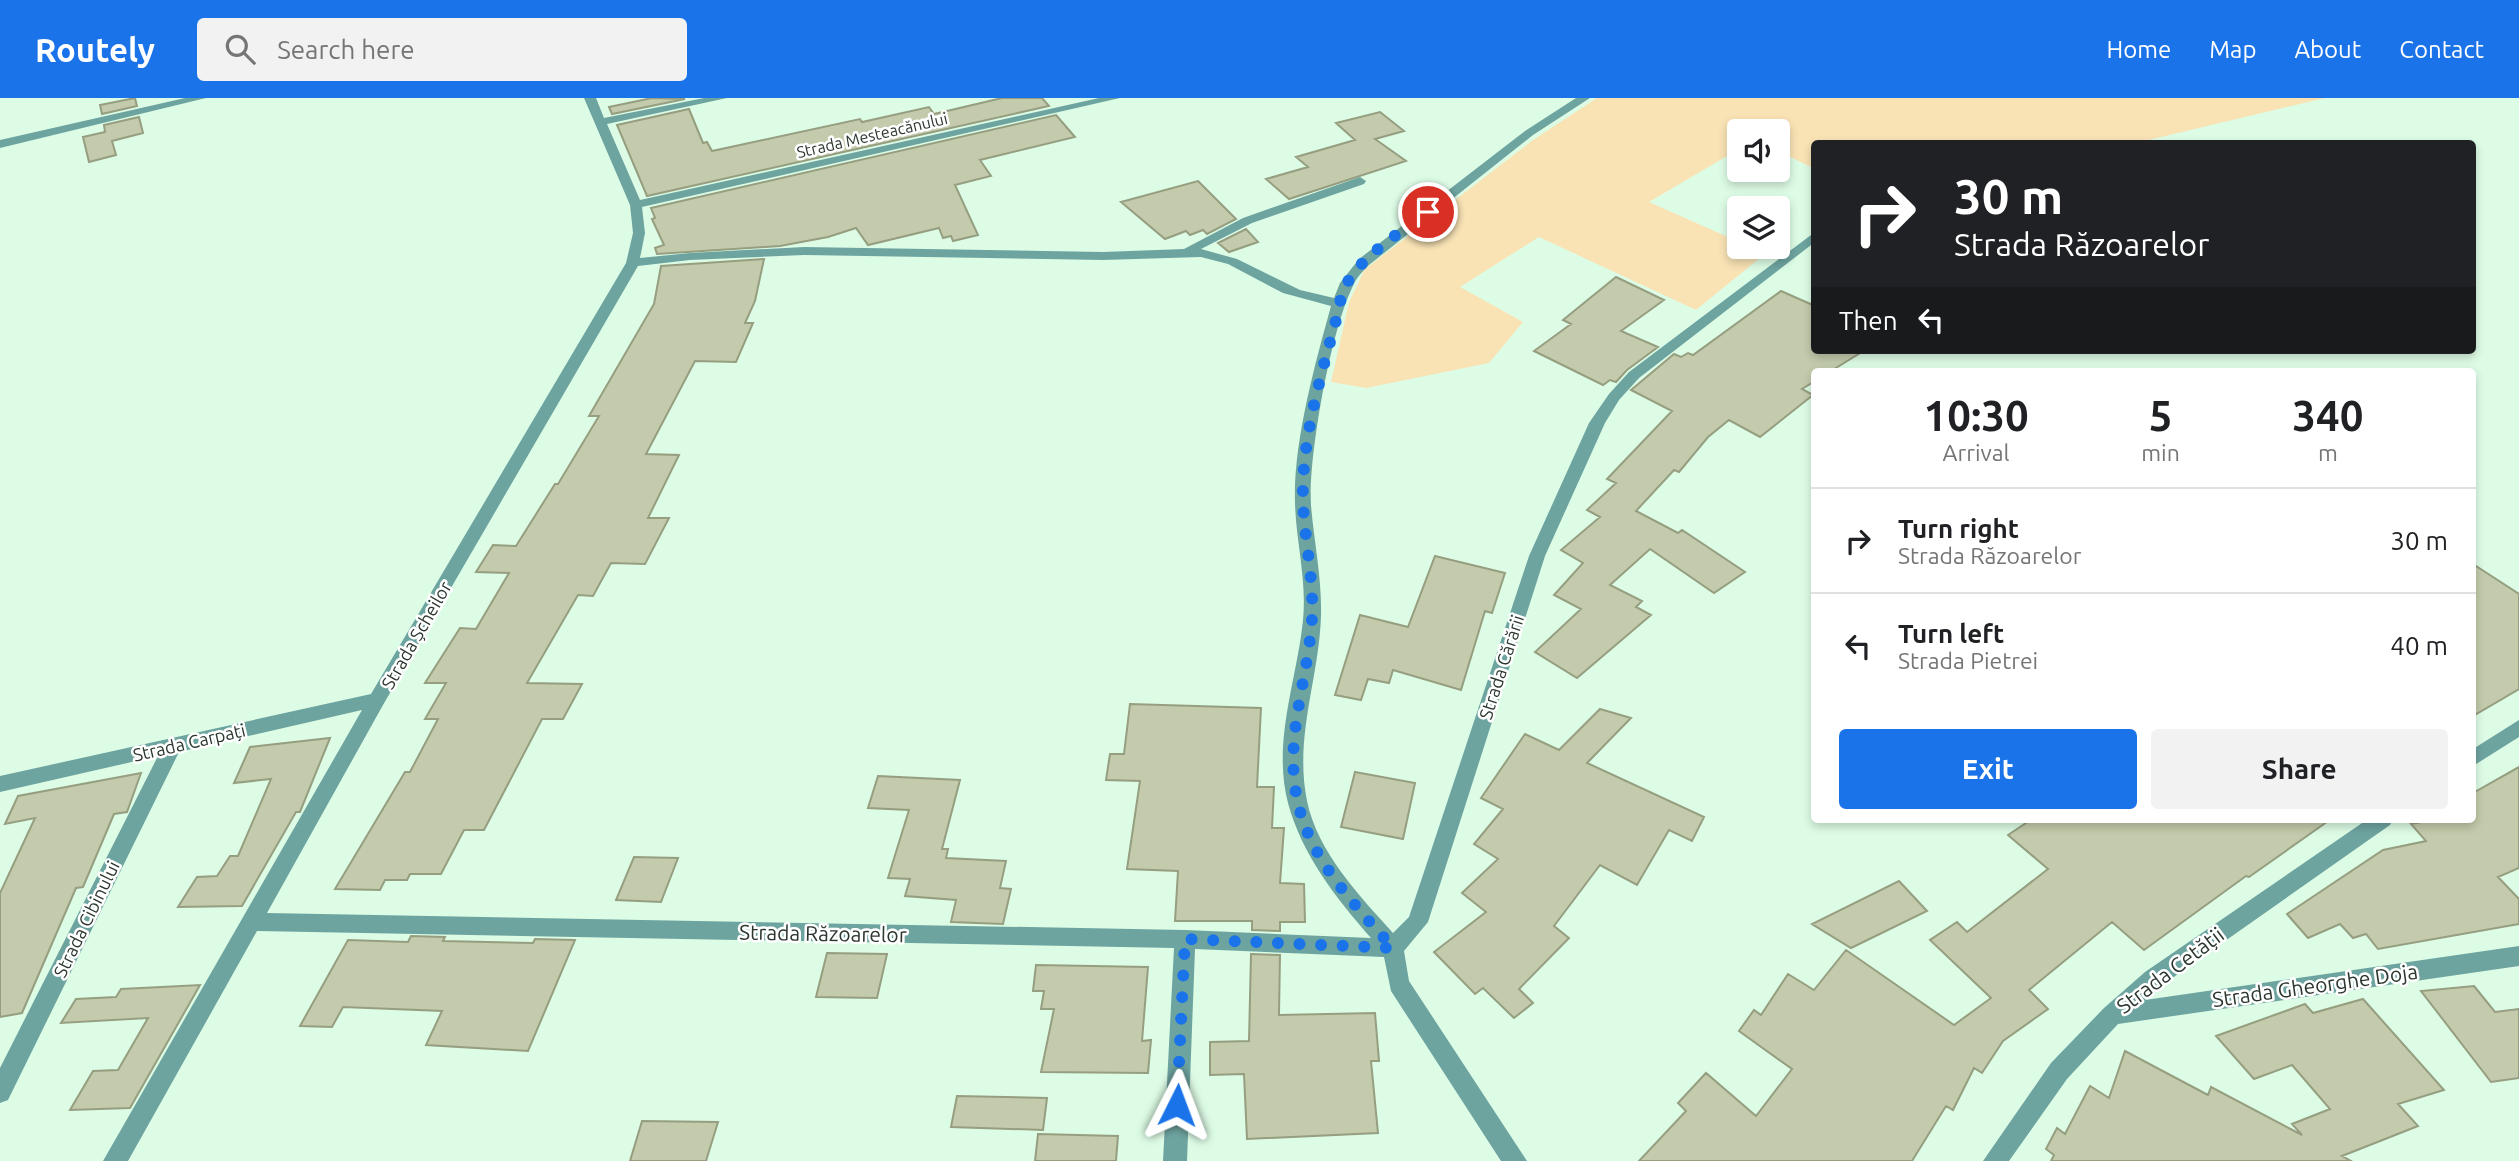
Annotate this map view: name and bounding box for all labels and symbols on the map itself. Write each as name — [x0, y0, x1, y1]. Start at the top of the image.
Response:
street label: Strada Mesteacănului — [795, 109, 949, 161]
pin — [1398, 182, 1458, 242]
street label: Strada Șcheilor — [377, 577, 455, 692]
street label: Strada Cărării — [1475, 612, 1527, 722]
street label: Strada Carpați — [131, 719, 247, 765]
street label: Strada Cibinului — [49, 858, 123, 980]
street label: Strada Răzoarelor — [739, 920, 907, 946]
street label: Strada Cetății — [2112, 922, 2228, 1018]
street label: Strada Gheorghe Doja — [2211, 959, 2419, 1011]
position arrow — [1140, 1068, 1214, 1142]

